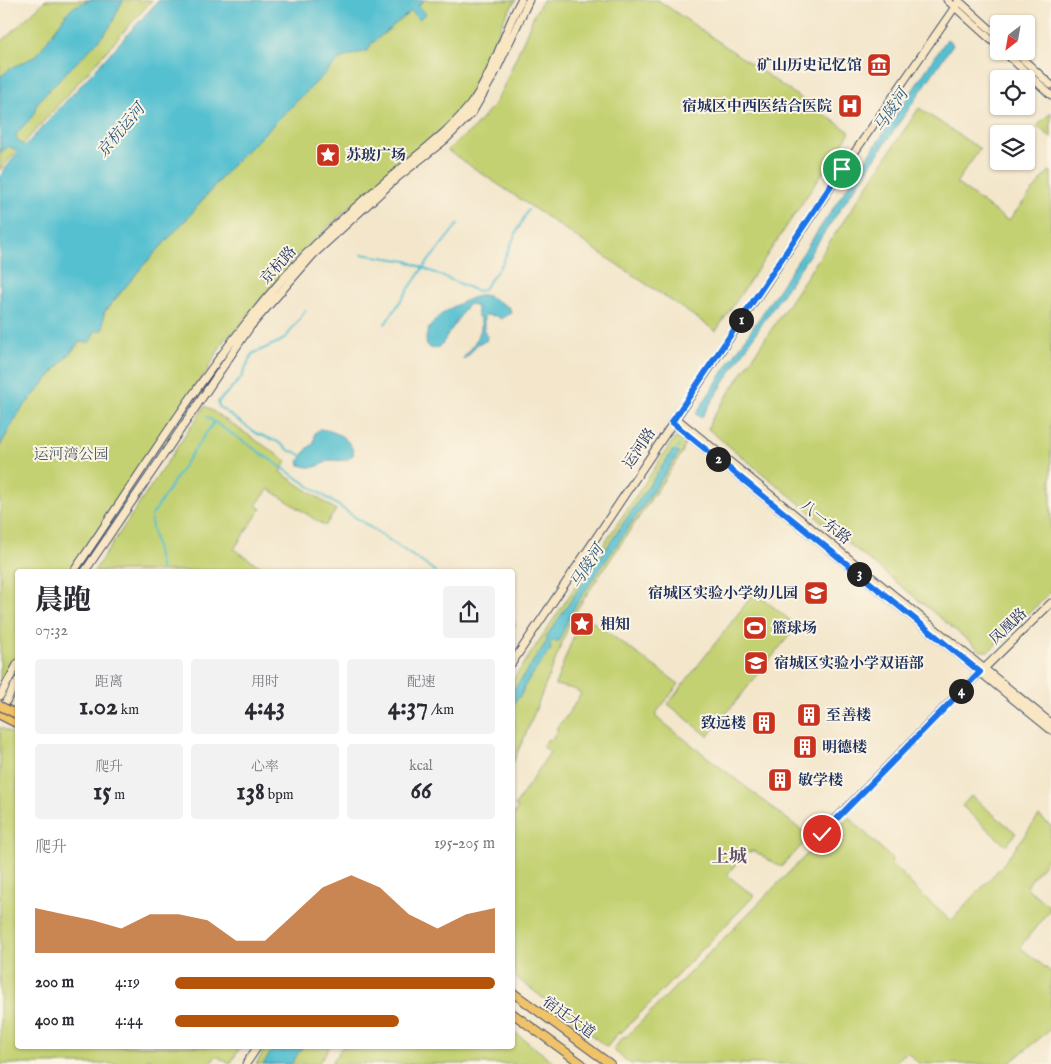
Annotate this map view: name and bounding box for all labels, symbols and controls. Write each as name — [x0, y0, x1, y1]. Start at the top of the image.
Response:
north arrow — [990, 15, 1035, 60]
map controls — [990, 15, 1035, 170]
museum icon: 矿山历史记忆馆 — [866, 52, 892, 78]
place label: 矿山历史记忆馆 — [757, 56, 862, 75]
button: locate — [990, 70, 1035, 115]
water label: 马陵河 — [870, 83, 915, 137]
hospital icon: 宿城区中西医结合医院 — [837, 93, 863, 119]
place label: 宿城区中西医结合医院 — [682, 97, 832, 116]
water label: 京杭运河 — [93, 98, 152, 162]
button: layers — [990, 125, 1035, 170]
place icon: 苏玻广场 — [315, 142, 341, 168]
place label: 苏玻广场 — [346, 146, 406, 165]
pin — [821, 148, 863, 190]
icon: arrive — [828, 155, 856, 183]
street label: 京杭路 — [256, 242, 300, 288]
pin: 1 — [728, 308, 754, 332]
text: 1 — [739, 311, 744, 329]
street label: 运河路 — [619, 424, 660, 472]
park label: 运河湾公园 — [33, 445, 109, 464]
pin: 2 — [706, 446, 730, 472]
text: 2 — [715, 450, 722, 468]
street label: 八一东路 — [796, 496, 855, 549]
water label: 马陵河 — [566, 539, 611, 593]
pin: 3 — [846, 562, 872, 586]
text: 3 — [857, 565, 862, 583]
school or university icon: 宿城区实验小学幼儿园 — [803, 580, 829, 606]
text: 晨跑 — [35, 584, 91, 619]
place label: 宿城区实验小学幼儿园 — [648, 584, 798, 603]
button: share — [443, 586, 495, 638]
street label: 凤凰路 — [986, 604, 1031, 649]
place icon: 相知 — [569, 611, 595, 637]
place label: 相知 — [600, 615, 630, 634]
sports icon: 篮球场 — [742, 615, 768, 641]
place label: 篮球场 — [772, 619, 817, 638]
text: 07:32 — [35, 621, 68, 641]
school or university icon: 宿城区实验小学双语部 — [743, 650, 769, 676]
place label: 宿城区实验小学双语部 — [774, 654, 924, 673]
text: 距离 — [95, 673, 123, 691]
text: 用时 — [251, 673, 279, 691]
text: 配速 — [407, 673, 435, 691]
pin: 4 — [948, 678, 974, 704]
text: 4 — [958, 682, 965, 700]
text: 1.02 — [79, 691, 118, 723]
text: 4:43 — [245, 691, 285, 723]
text: 4:37 — [388, 691, 428, 723]
text: km — [118, 701, 139, 719]
text: /km — [428, 701, 454, 719]
building icon: 至善楼 — [796, 702, 822, 728]
place label: 至善楼 — [826, 706, 871, 725]
building icon: 致远楼 — [751, 710, 777, 736]
place label: 致远楼 — [701, 714, 746, 733]
building icon: 明德楼 — [792, 734, 818, 760]
place label: 明德楼 — [822, 738, 867, 757]
text: kcal — [409, 757, 433, 775]
text: 爬升 — [95, 758, 123, 776]
text: 心率 — [251, 758, 279, 776]
building icon: 敏学楼 — [767, 767, 793, 793]
place label: 敏学楼 — [798, 771, 843, 790]
text: 66 — [410, 775, 432, 807]
text: 15 — [93, 776, 111, 808]
text: 138 — [236, 776, 265, 808]
text: m — [111, 786, 125, 804]
text: bpm — [265, 786, 294, 804]
pin — [801, 813, 843, 855]
icon: check — [808, 820, 836, 848]
text: 195–205 m — [434, 834, 495, 854]
text: 爬升 — [35, 838, 67, 858]
district label: 上城 — [711, 846, 747, 869]
text: 200 m — [35, 973, 74, 993]
text: 4:19 — [115, 973, 140, 993]
street label: 宿迁大道 — [539, 992, 599, 1043]
text: 400 m — [35, 1011, 74, 1031]
text: 4:44 — [115, 1011, 143, 1031]

